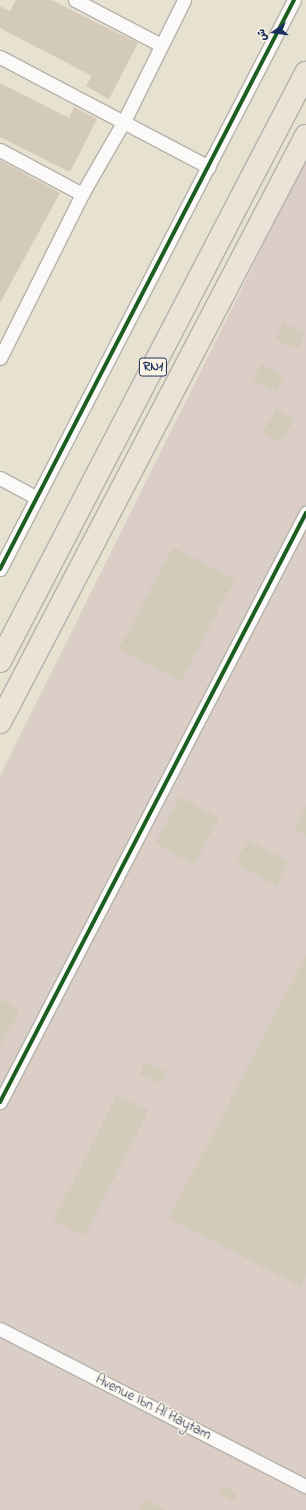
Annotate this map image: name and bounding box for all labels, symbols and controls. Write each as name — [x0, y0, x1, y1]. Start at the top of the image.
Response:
north arrow — [254, 12, 294, 52]
text: ش — [253, 27, 272, 43]
road number: RN1 — [138, 356, 168, 378]
street label: Avenue Ibn Al Haytam — [92, 1372, 214, 1444]

